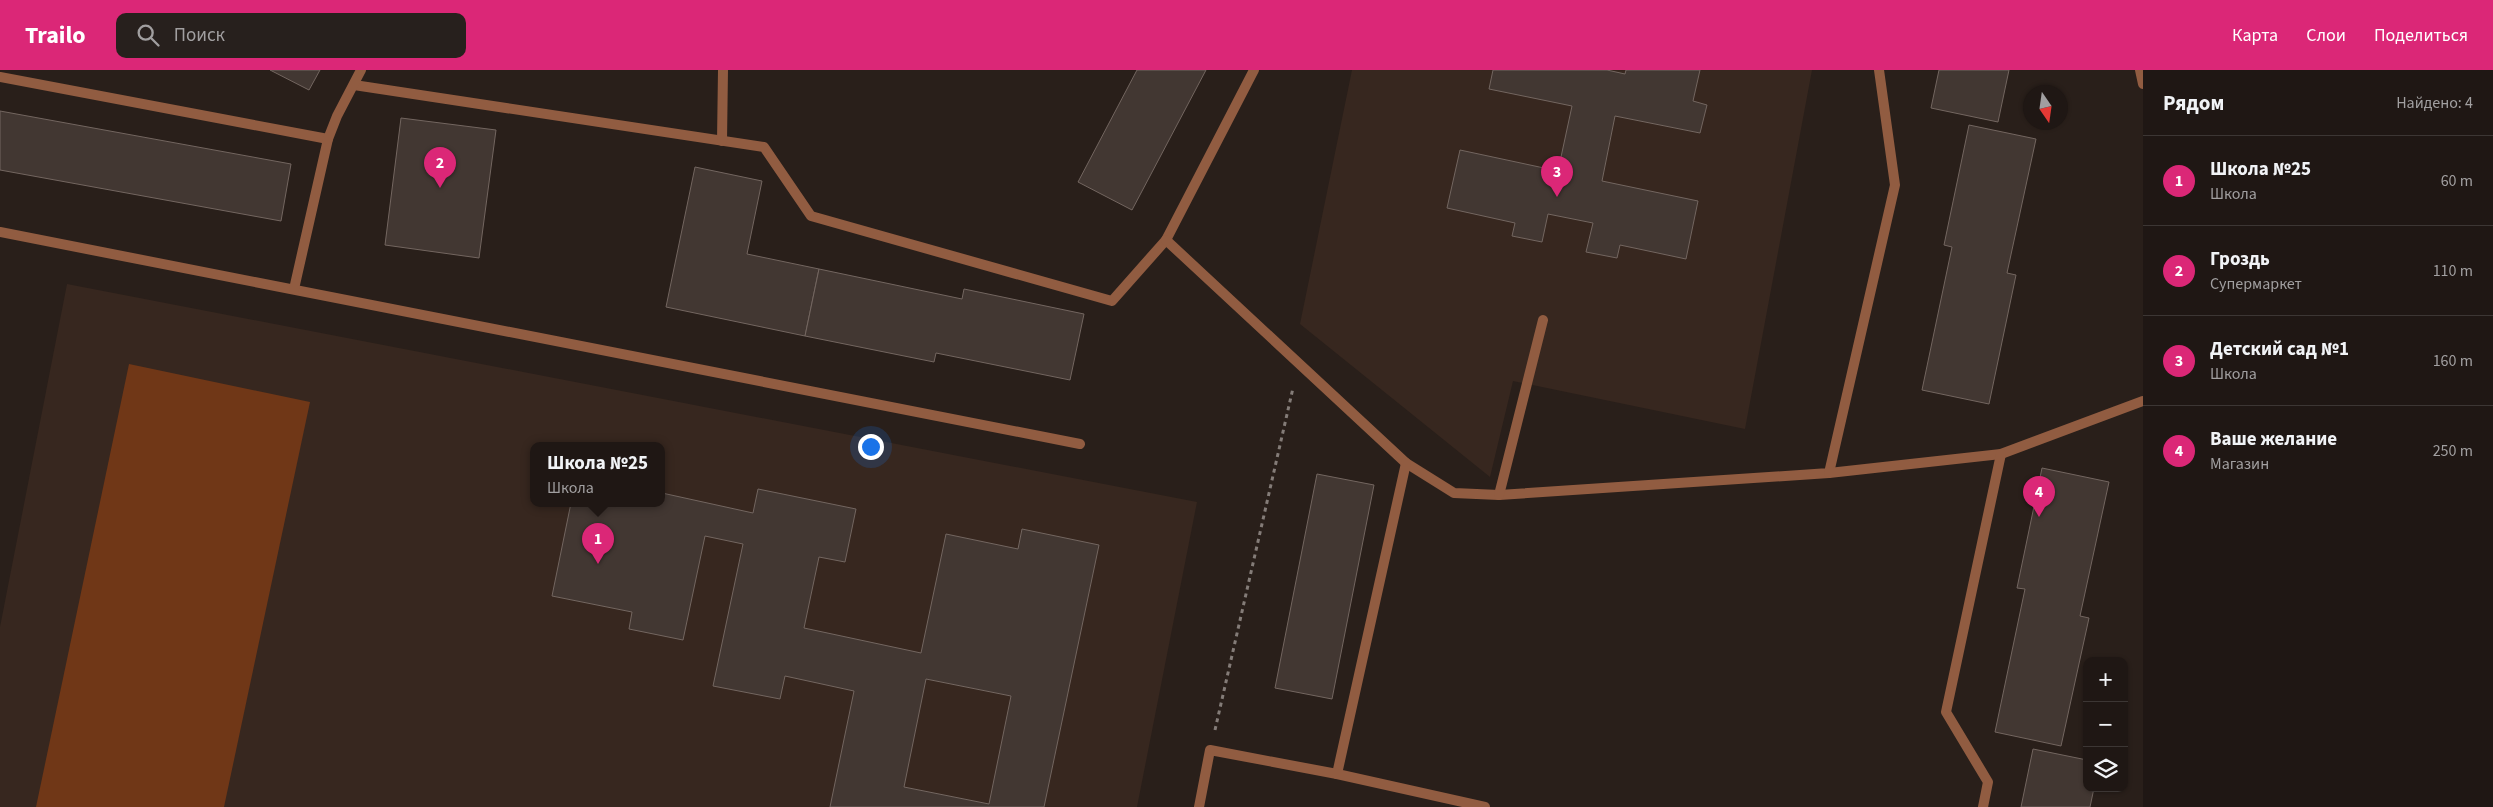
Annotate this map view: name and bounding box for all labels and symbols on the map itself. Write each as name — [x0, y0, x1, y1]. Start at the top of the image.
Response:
north arrow — [2023, 85, 2068, 130]
pin: 2 — [424, 147, 456, 188]
pin: 3 — [1541, 156, 1573, 197]
your location — [858, 434, 884, 460]
pin: 4 — [2023, 476, 2055, 517]
pin: 1 — [582, 523, 614, 564]

